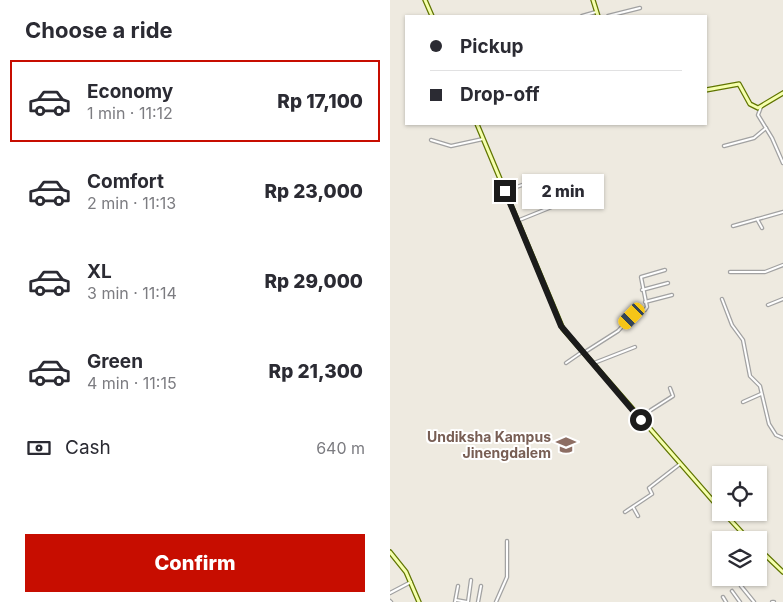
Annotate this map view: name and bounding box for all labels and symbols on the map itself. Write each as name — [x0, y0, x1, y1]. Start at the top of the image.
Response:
callout: 2 min — [522, 174, 605, 208]
route end — [494, 180, 516, 202]
car — [616, 300, 647, 332]
route start — [630, 409, 652, 431]
place label: Undiksha Kampus Jinengdalem — [427, 428, 551, 461]
school or university icon: Undiksha Kampus Jinengdalem — [555, 434, 577, 456]

